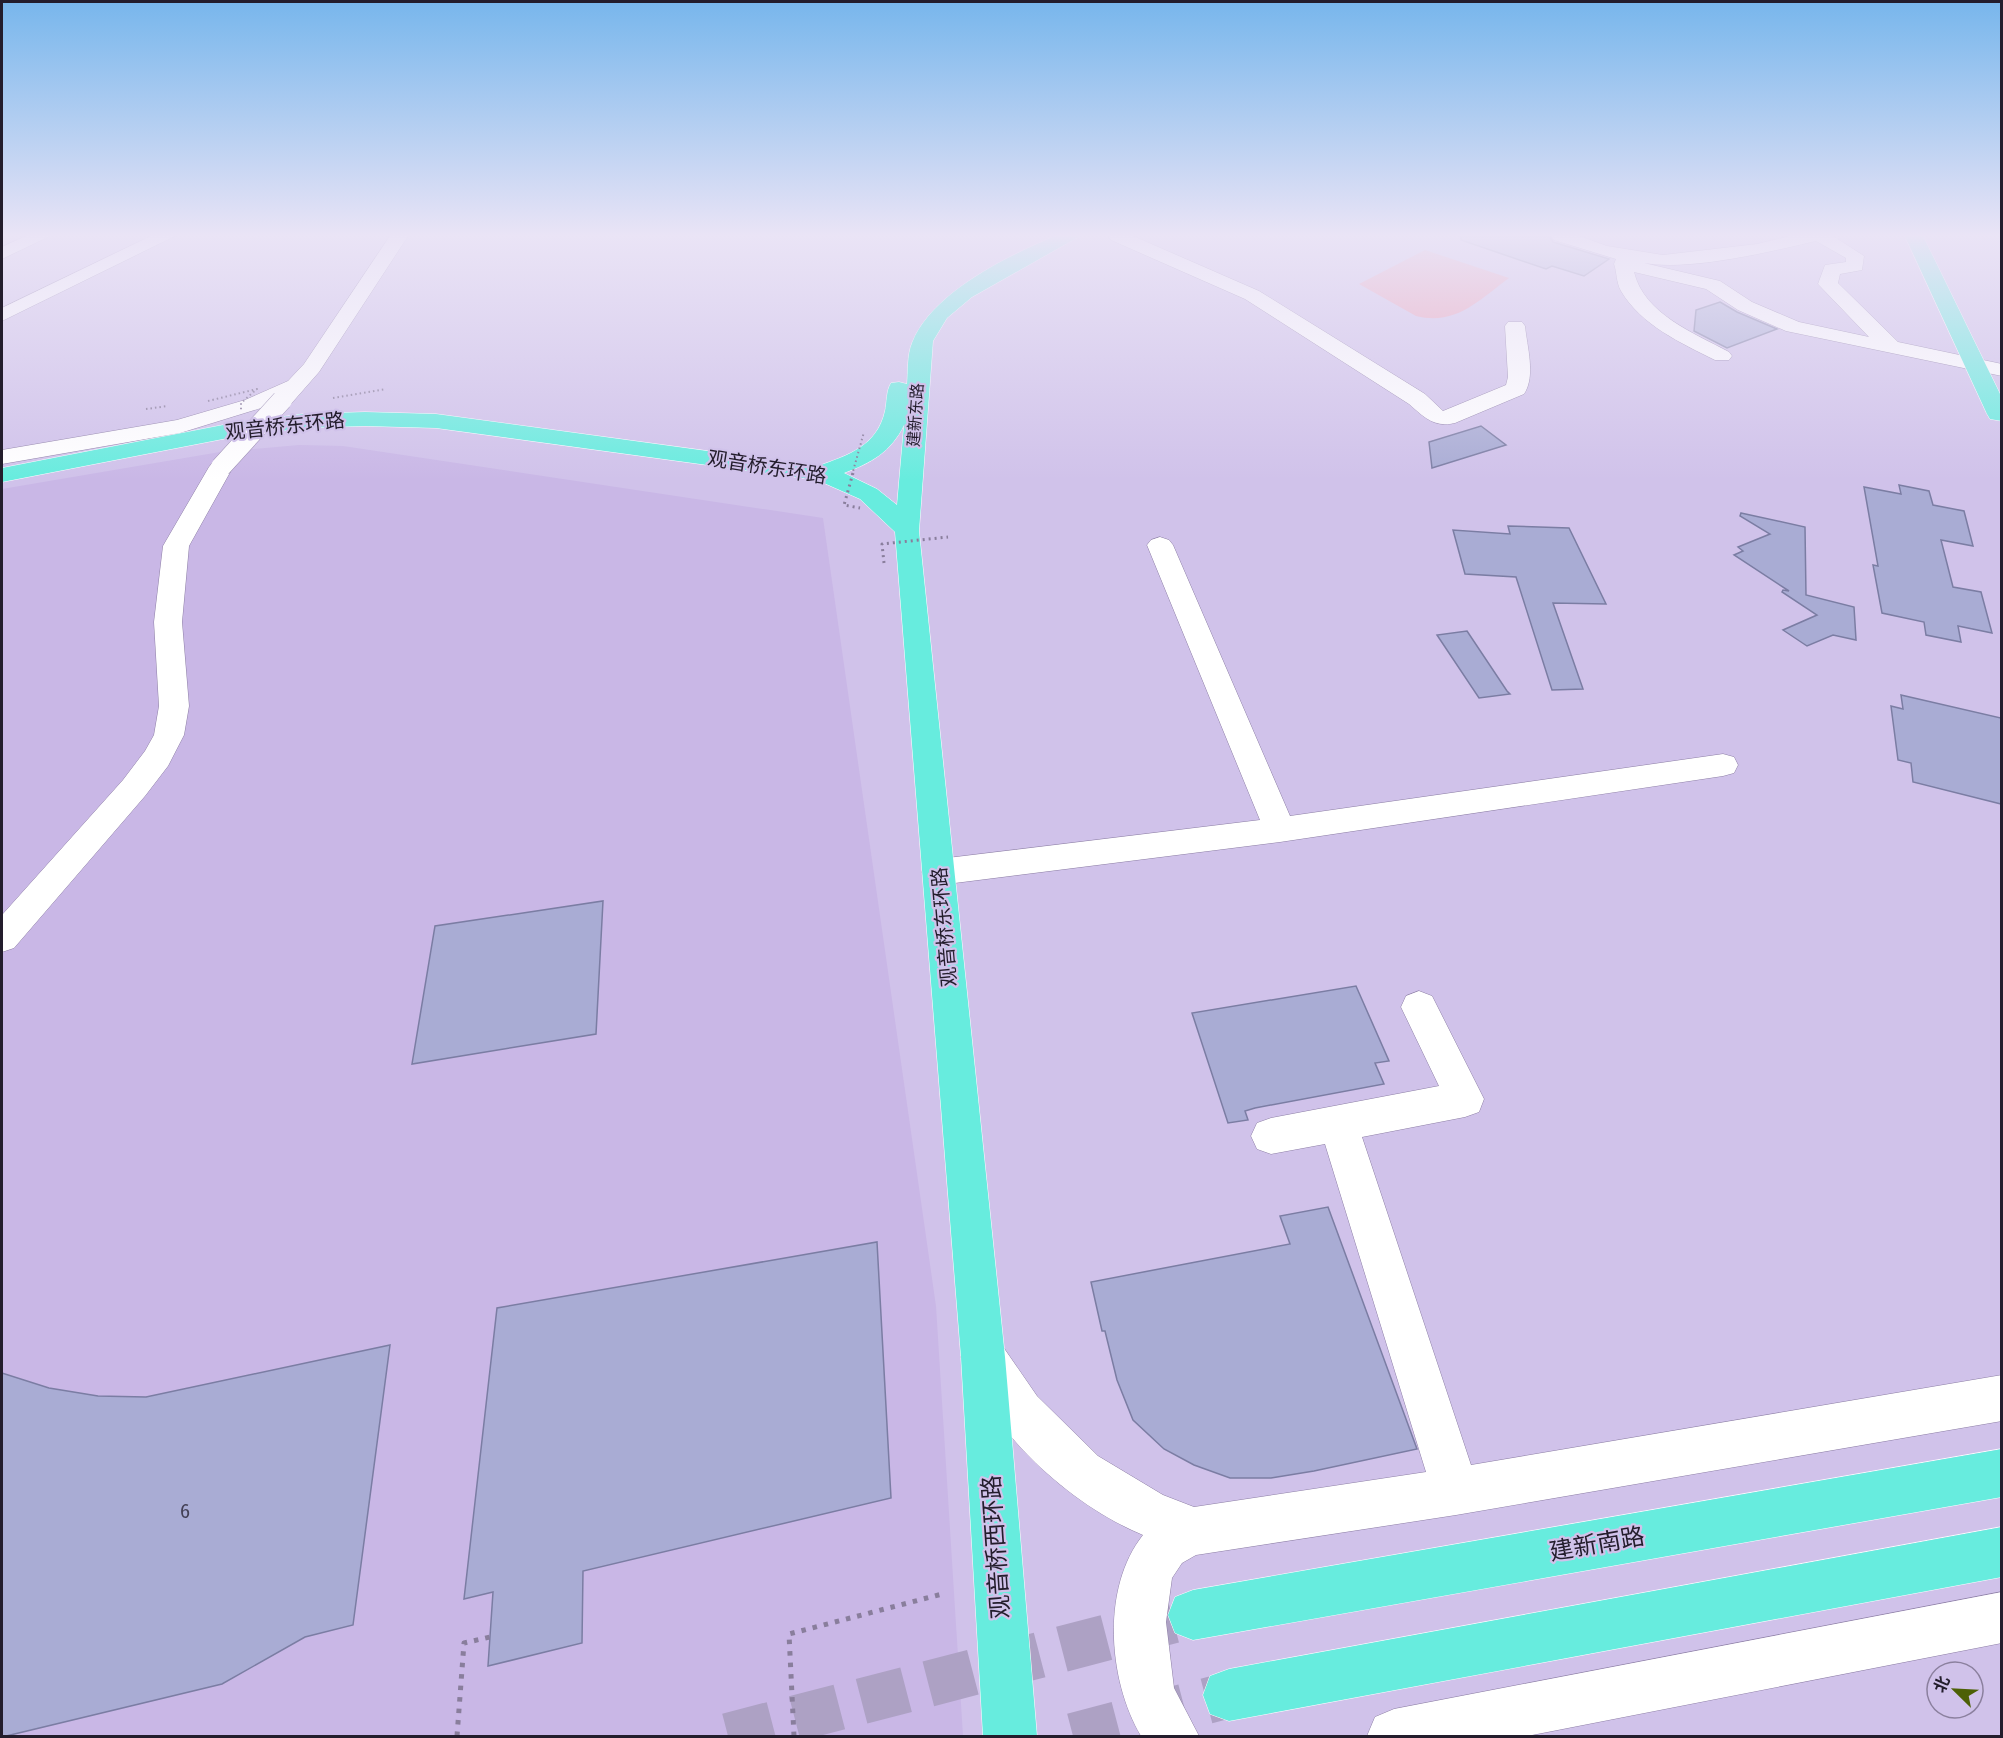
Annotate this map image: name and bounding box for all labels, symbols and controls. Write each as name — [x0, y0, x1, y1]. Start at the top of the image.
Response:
street label: 建新东路 — [904, 382, 927, 448]
street label: 观音桥东环路 — [224, 408, 346, 444]
street label: 观音桥东环路 — [706, 446, 828, 488]
street label: 观音桥东环路 — [927, 866, 961, 988]
street label: 观音桥西环路 — [977, 1474, 1015, 1620]
house number: 6 — [180, 1499, 190, 1523]
street label: 建新南路 — [1547, 1522, 1647, 1566]
north arrow — [1925, 1660, 1985, 1720]
text: 北 — [1930, 1673, 1954, 1695]

